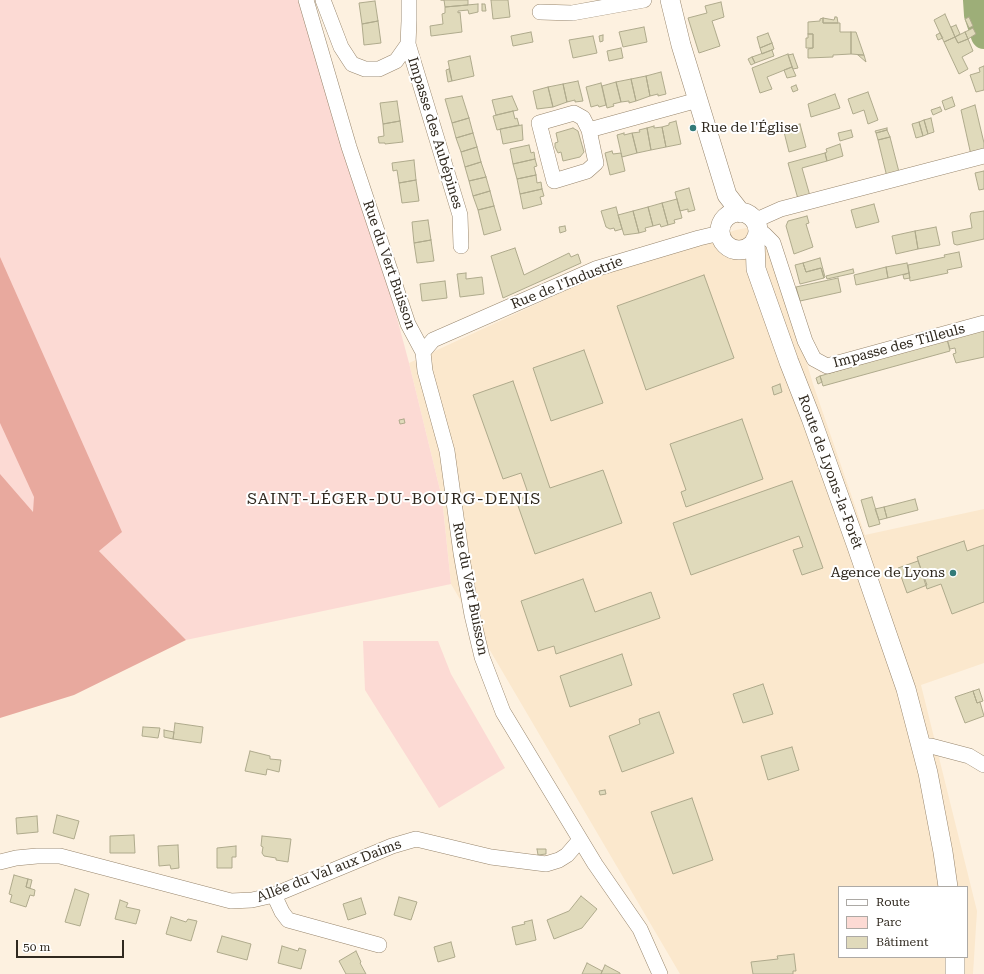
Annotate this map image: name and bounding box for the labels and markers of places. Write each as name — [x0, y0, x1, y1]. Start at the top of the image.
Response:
place label: Rue de l'Église — [701, 120, 798, 136]
marker: Rue de l'Église — [688, 123, 698, 133]
place label: Agence de Lyons — [831, 565, 945, 581]
marker: Agence de Lyons — [948, 568, 958, 578]

